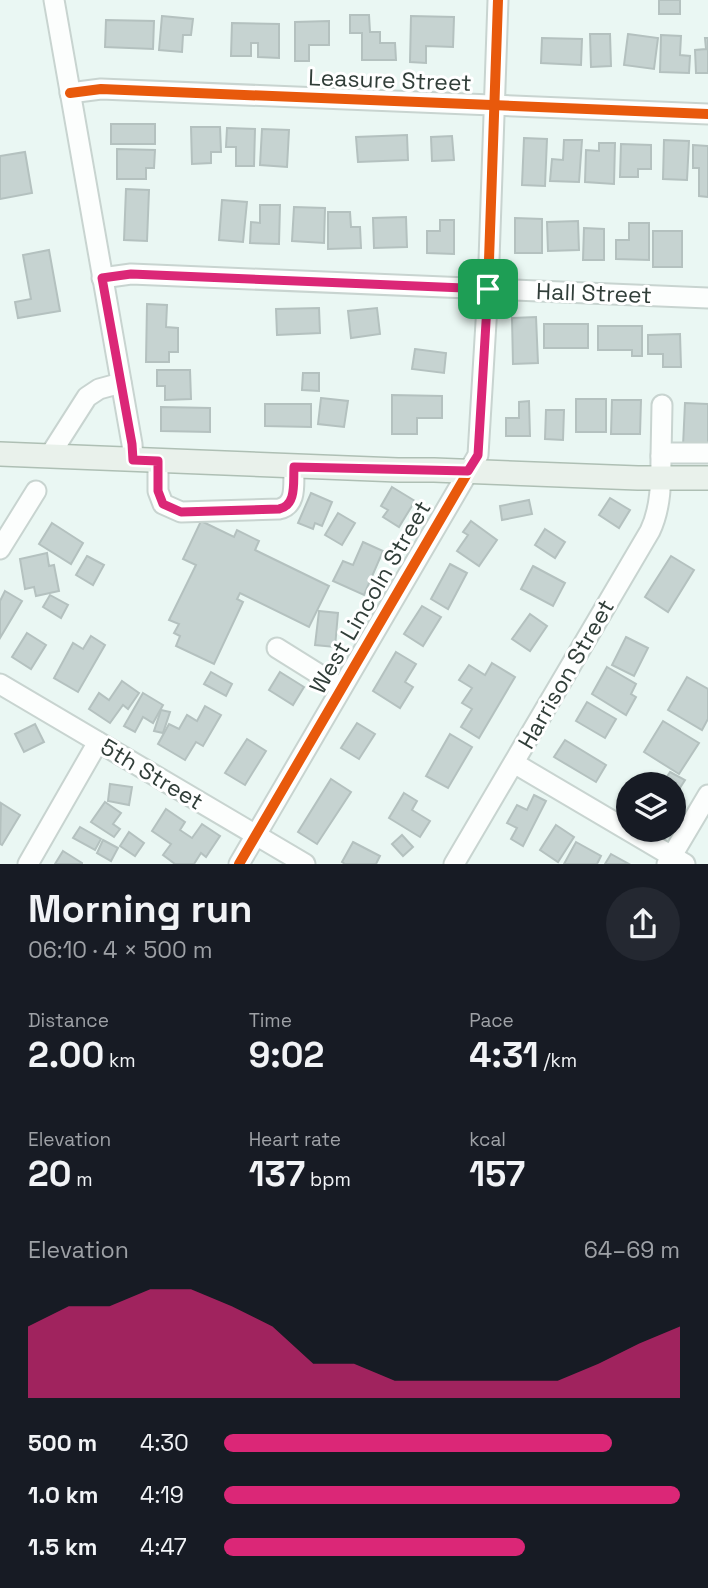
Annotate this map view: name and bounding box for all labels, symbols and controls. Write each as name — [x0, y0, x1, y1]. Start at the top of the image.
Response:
street label: Leasure Street — [308, 62, 472, 98]
pin — [458, 259, 518, 319]
icon: arrive — [469, 270, 507, 308]
street label: Hall Street — [536, 276, 652, 310]
street label: West Lincoln Street — [303, 495, 437, 699]
street label: Harrison Street — [511, 594, 621, 754]
street label: 5th Street — [95, 732, 209, 816]
map controls — [616, 772, 686, 842]
button: layers — [616, 772, 686, 842]
text: Morning run — [28, 885, 253, 933]
button: share — [606, 887, 680, 961]
text: 06:10 · 4 × 500 m — [28, 935, 213, 965]
text: Distance — [28, 1008, 109, 1033]
text: Time — [249, 1008, 292, 1033]
text: Pace — [469, 1008, 514, 1033]
text: 2.00 — [28, 1033, 104, 1077]
text: 9:02 — [249, 1033, 324, 1077]
text: 4:31 — [469, 1033, 539, 1077]
text: km — [104, 1048, 136, 1073]
text: /km — [539, 1048, 577, 1073]
text: Elevation — [28, 1127, 111, 1152]
text: Heart rate — [249, 1127, 341, 1152]
text: kcal — [469, 1127, 506, 1152]
text: 20 — [28, 1152, 71, 1196]
text: 137 — [249, 1152, 305, 1196]
text: 157 — [469, 1152, 525, 1196]
text: m — [71, 1167, 93, 1192]
text: bpm — [305, 1167, 351, 1192]
text: Elevation — [28, 1235, 129, 1265]
text: 64–69 m — [584, 1235, 680, 1265]
text: 500 m — [28, 1428, 97, 1458]
text: 4:30 — [140, 1428, 189, 1458]
text: 1.0 km — [28, 1480, 98, 1510]
text: 4:19 — [140, 1480, 184, 1510]
text: 1.5 km — [28, 1532, 98, 1562]
text: 4:47 — [140, 1532, 187, 1562]

